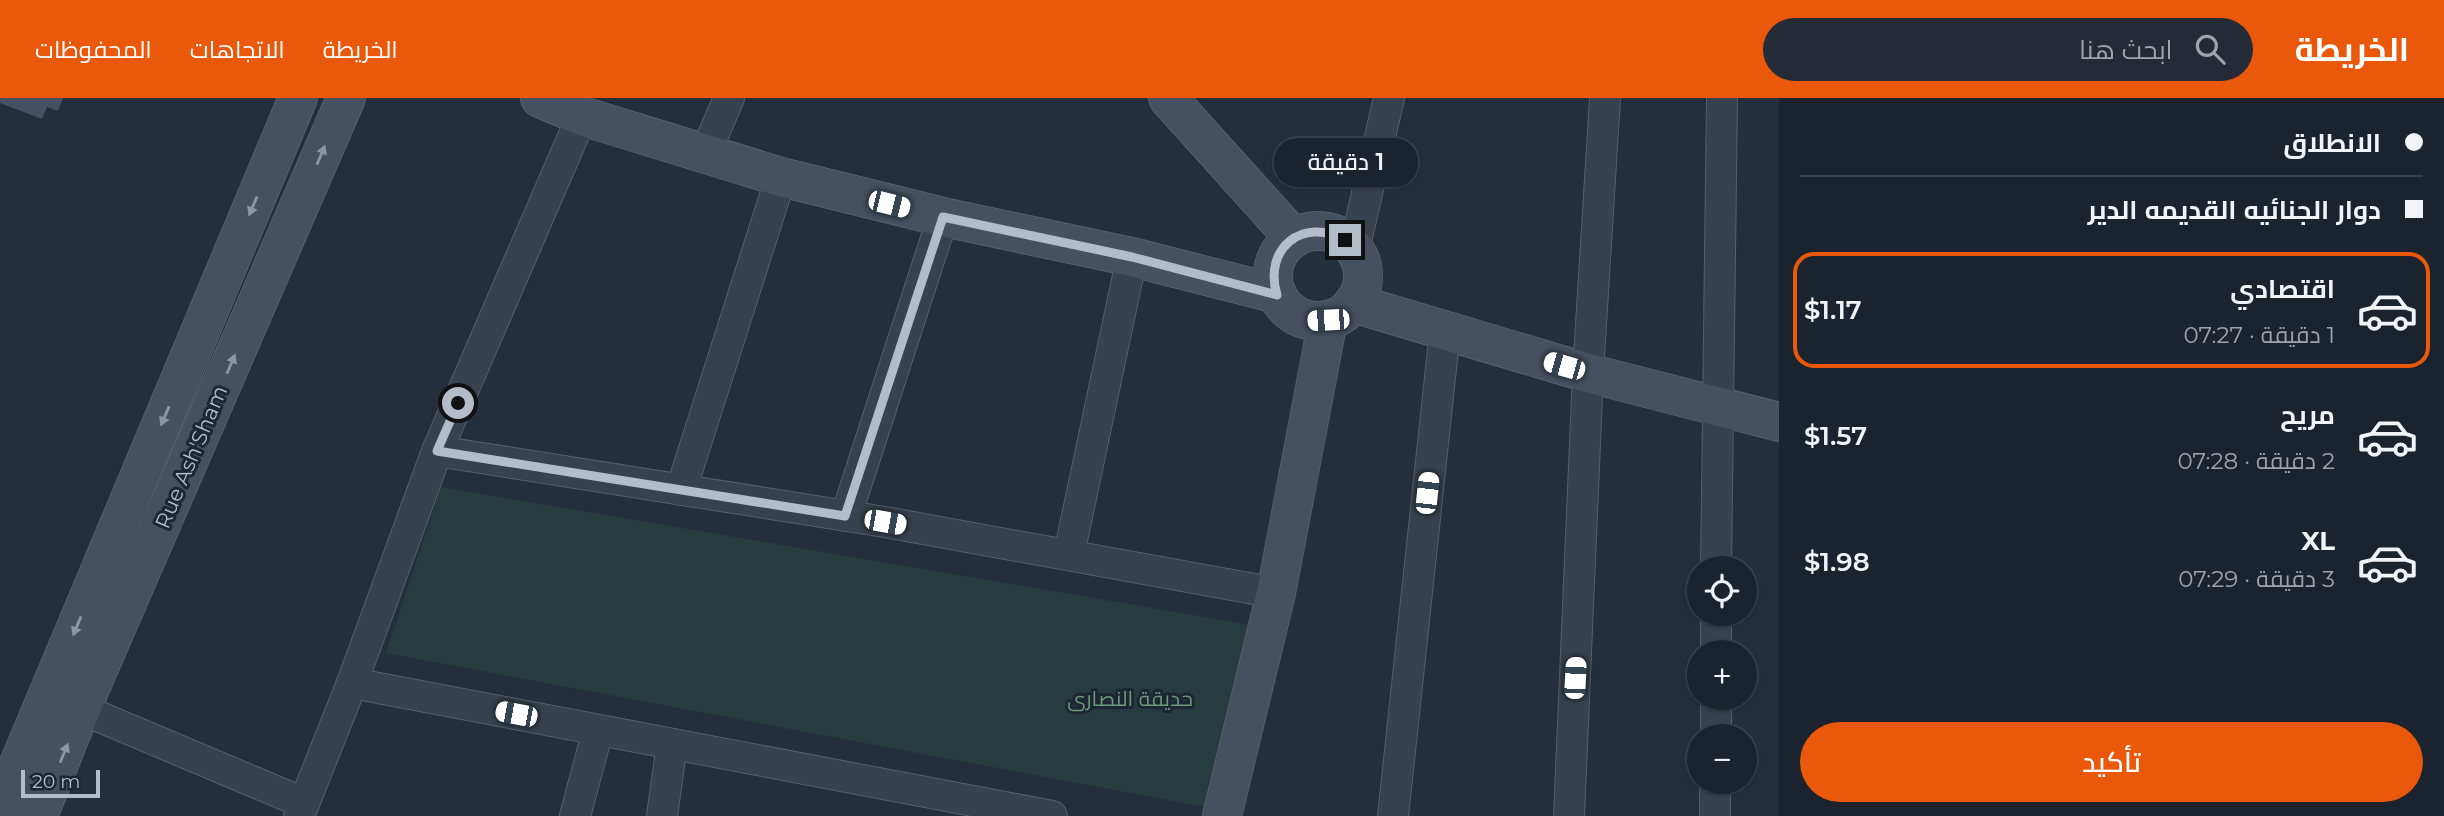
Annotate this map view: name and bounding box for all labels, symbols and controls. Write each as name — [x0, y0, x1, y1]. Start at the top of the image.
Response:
search box — [1763, 18, 2253, 81]
text: الخريطة — [2295, 29, 2409, 69]
icon: search — [2191, 30, 2229, 68]
text: ابحث هنا — [2079, 34, 2173, 66]
text: المحفوظات — [35, 35, 152, 64]
text: الاتجاهات — [190, 35, 285, 64]
text: الخريطة — [323, 35, 398, 64]
text: الانطلاق — [2283, 127, 2381, 159]
callout: 1 دقيقة — [1273, 138, 1417, 188]
one-way arrow — [315, 145, 327, 165]
text: 1 دقيقة — [1308, 148, 1384, 176]
car — [867, 189, 912, 219]
text: دوار الجنائيه القديمه الدير — [2088, 194, 2381, 226]
one-way arrow — [247, 196, 258, 217]
route end — [1329, 224, 1361, 256]
text: اقتصادي — [2230, 273, 2335, 305]
icon: car — [2356, 279, 2419, 342]
text: $1.17 — [1804, 294, 1862, 326]
car — [1307, 308, 1350, 332]
text: 1 دقيقة · 07:27 — [2183, 321, 2335, 349]
car — [1541, 350, 1588, 382]
one-way arrow — [225, 354, 237, 374]
street label: Rue Ash'Sham — [150, 382, 232, 532]
route start — [442, 387, 474, 419]
text: مريح — [2280, 399, 2335, 431]
icon: car — [2356, 405, 2419, 468]
one-way arrow — [159, 406, 171, 426]
text: $1.57 — [1804, 420, 1867, 452]
text: 2 دقيقة · 07:28 — [2177, 447, 2335, 475]
car — [1415, 471, 1440, 515]
car — [863, 508, 908, 536]
text: XL — [2301, 525, 2335, 557]
icon: car — [2356, 531, 2419, 594]
text: $1.98 — [1804, 546, 1870, 578]
map controls — [1687, 556, 1757, 794]
button: locate — [1687, 556, 1757, 626]
text: 3 دقيقة · 07:29 — [2178, 565, 2335, 593]
one-way arrow — [71, 615, 82, 636]
button: + — [1687, 640, 1757, 710]
car — [1564, 656, 1587, 700]
park label: حديقة النصارى — [1067, 686, 1193, 712]
car — [494, 700, 539, 728]
button: تأكيد — [1800, 722, 2423, 802]
button: − — [1687, 724, 1757, 794]
one-way arrow — [58, 742, 69, 763]
scale bar — [21, 767, 100, 799]
text: 20 m — [32, 770, 80, 793]

